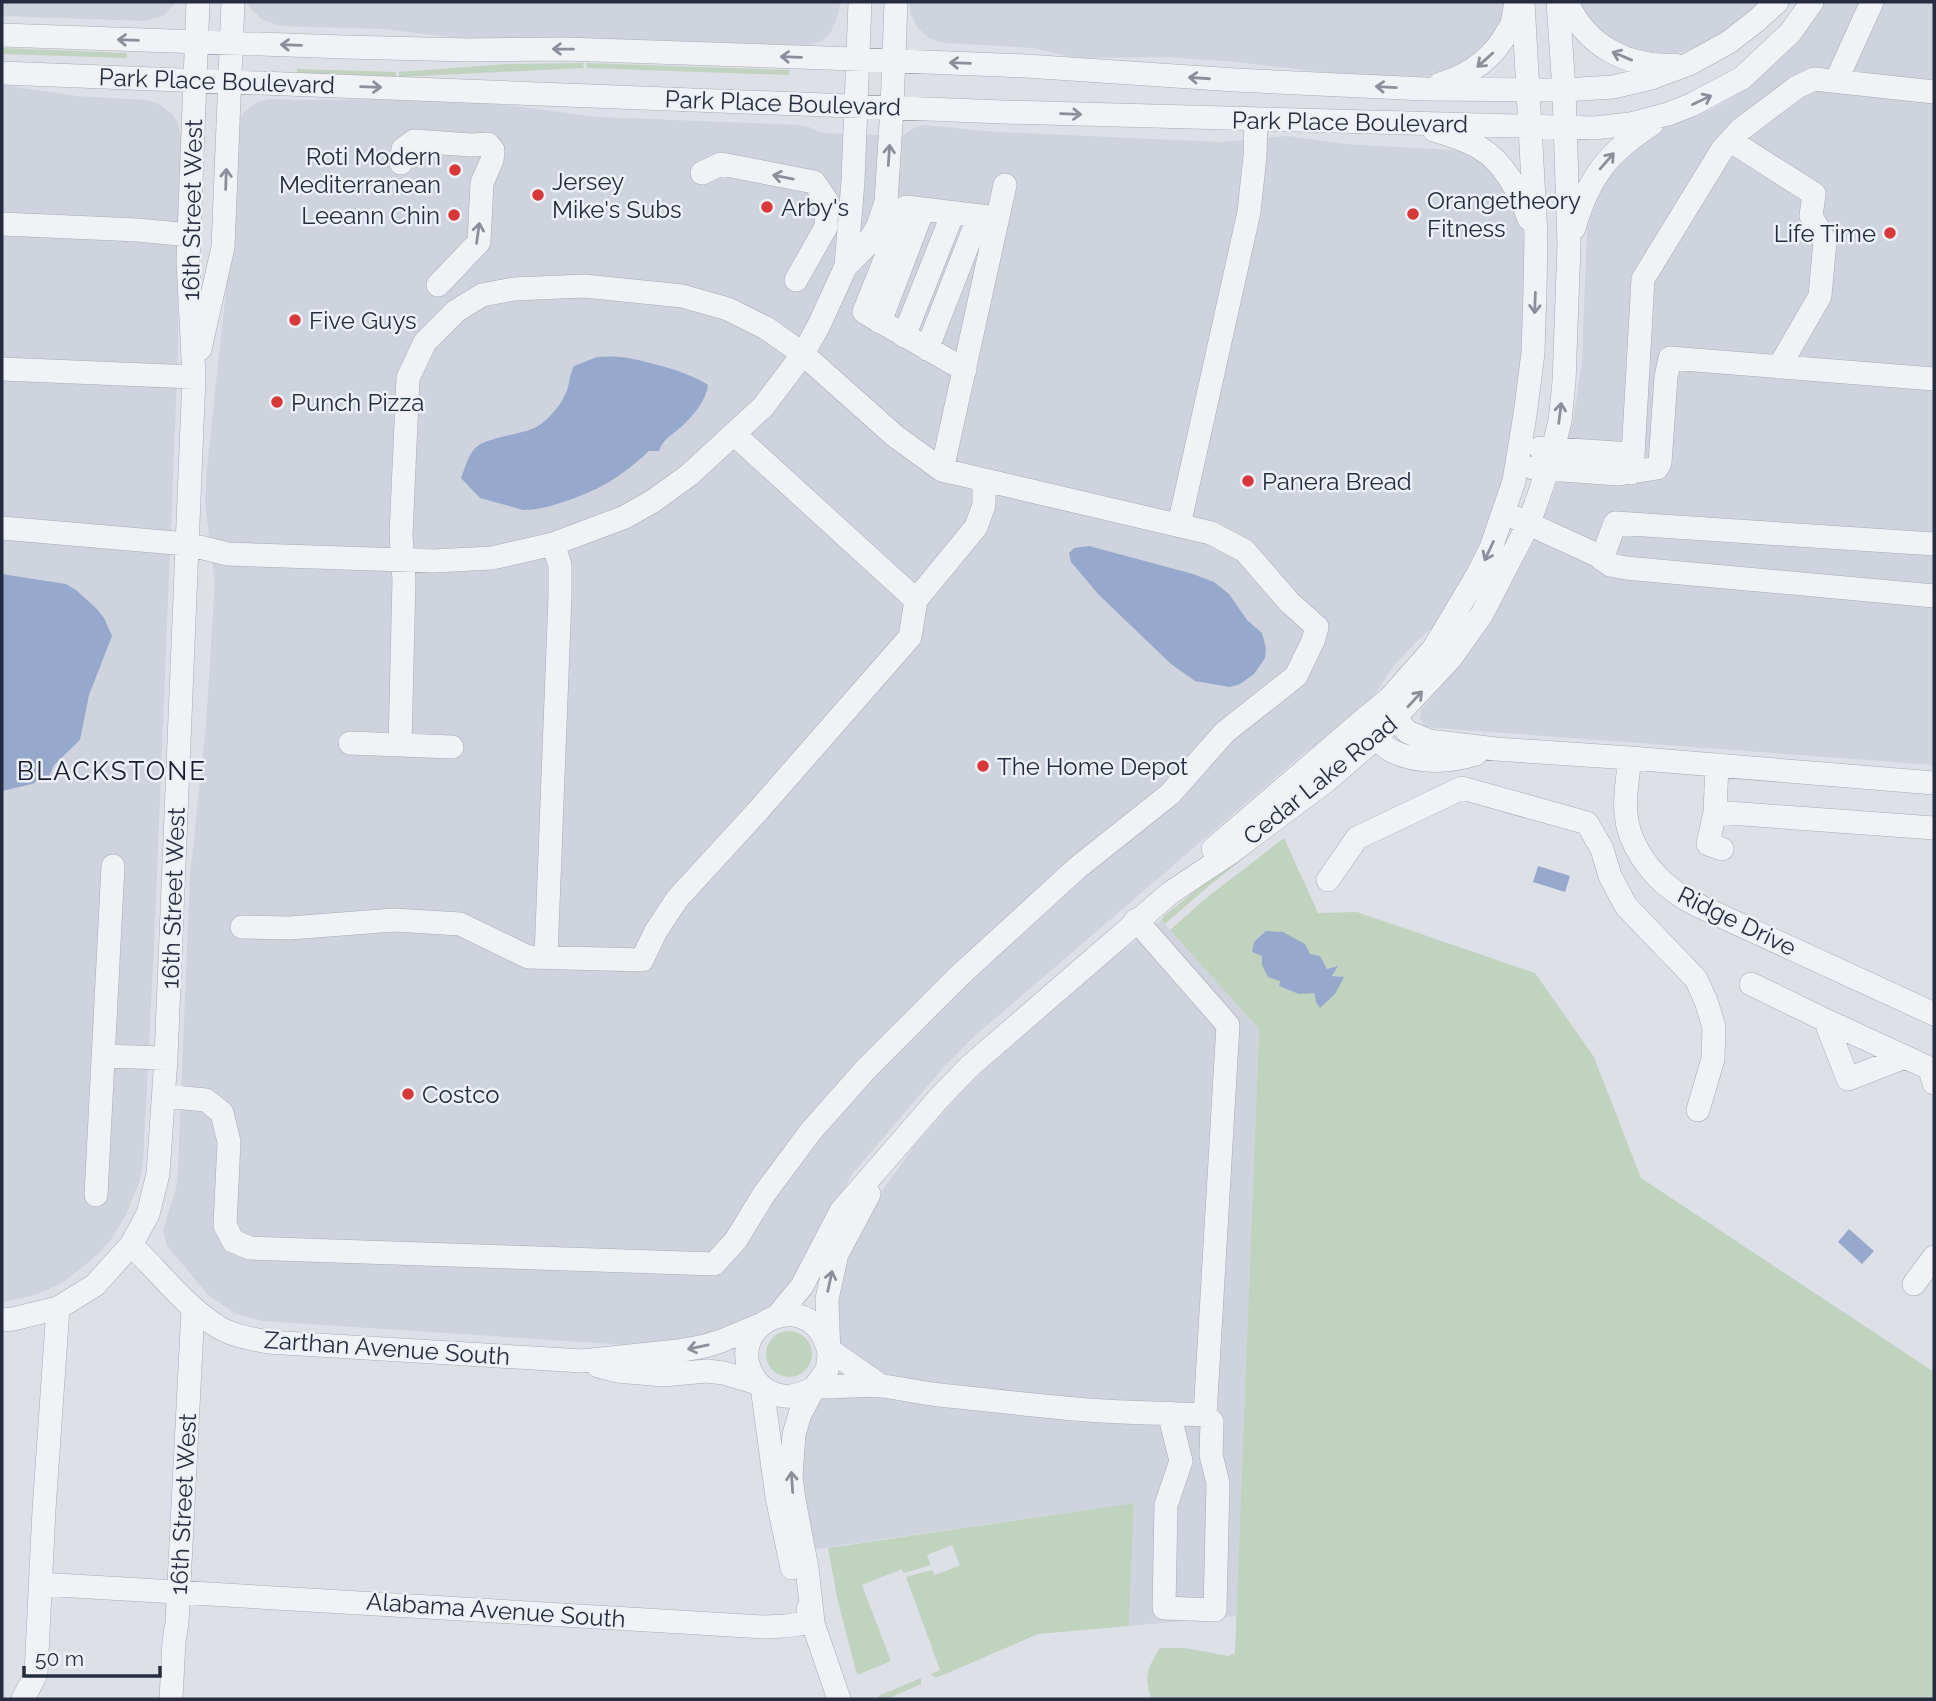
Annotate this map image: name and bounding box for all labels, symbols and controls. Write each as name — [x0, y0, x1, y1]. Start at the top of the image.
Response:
one-way arrow — [117, 33, 140, 46]
one-way arrow — [280, 39, 303, 52]
one-way arrow — [552, 42, 575, 56]
one-way arrow — [1612, 49, 1633, 62]
one-way arrow — [779, 50, 802, 63]
one-way arrow — [1477, 51, 1494, 68]
one-way arrow — [949, 57, 972, 70]
street label: Park Place Boulevard — [98, 62, 336, 100]
one-way arrow — [1188, 71, 1211, 84]
one-way arrow — [359, 81, 382, 94]
one-way arrow — [1375, 81, 1398, 94]
street label: Park Place Boulevard — [664, 84, 902, 122]
one-way arrow — [1691, 92, 1712, 106]
street label: Park Place Boulevard — [1232, 105, 1468, 139]
one-way arrow — [1059, 107, 1082, 121]
street label: 16th Street West — [176, 119, 208, 301]
place label: Roti Modern Mediterranean — [279, 142, 441, 199]
one-way arrow — [883, 144, 896, 167]
one-way arrow — [1599, 152, 1615, 170]
marker: Roti Modern Mediterranean — [447, 162, 463, 178]
place label: Jersey Mike's Subs — [552, 167, 682, 224]
one-way arrow — [219, 168, 232, 191]
one-way arrow — [772, 169, 795, 183]
place label: Orangetheory Fitness — [1427, 186, 1581, 243]
marker: Jersey Mike's Subs — [530, 187, 546, 203]
place label: Arby's — [781, 193, 849, 222]
marker: Arby's — [759, 199, 775, 215]
place label: Leeann Chin — [301, 201, 440, 230]
marker: Orangetheory Fitness — [1405, 206, 1421, 222]
marker: Leeann Chin — [446, 207, 462, 223]
place label: Life Time — [1774, 219, 1876, 248]
one-way arrow — [472, 222, 485, 245]
marker: Life Time — [1882, 225, 1898, 241]
one-way arrow — [1528, 291, 1541, 314]
place label: Five Guys — [309, 306, 417, 335]
marker: Five Guys — [287, 312, 303, 328]
place label: Punch Pizza — [291, 388, 424, 417]
marker: Punch Pizza — [269, 394, 285, 410]
one-way arrow — [1554, 402, 1567, 425]
place label: Panera Bread — [1262, 467, 1412, 496]
marker: Panera Bread — [1240, 473, 1256, 489]
one-way arrow — [1482, 540, 1495, 561]
one-way arrow — [1406, 691, 1423, 708]
street label: Cedar Lake Road — [1237, 709, 1403, 851]
place label: The Home Depot — [997, 752, 1188, 781]
district label: BLACKSTONE — [17, 756, 207, 786]
marker: The Home Depot — [975, 758, 991, 774]
street label: 16th Street West — [155, 807, 191, 989]
street label: Ridge Drive — [1673, 880, 1801, 962]
place label: Costco — [422, 1080, 500, 1109]
marker: Costco — [400, 1086, 416, 1102]
one-way arrow — [824, 1270, 838, 1293]
street label: Zarthan Avenue South — [263, 1325, 511, 1371]
one-way arrow — [687, 1340, 710, 1354]
street label: 16th Street West — [164, 1412, 202, 1596]
one-way arrow — [786, 1471, 799, 1494]
street label: Alabama Avenue South — [365, 1586, 627, 1634]
scale bar — [24, 1634, 161, 1678]
text: 50 m — [35, 1646, 84, 1671]

